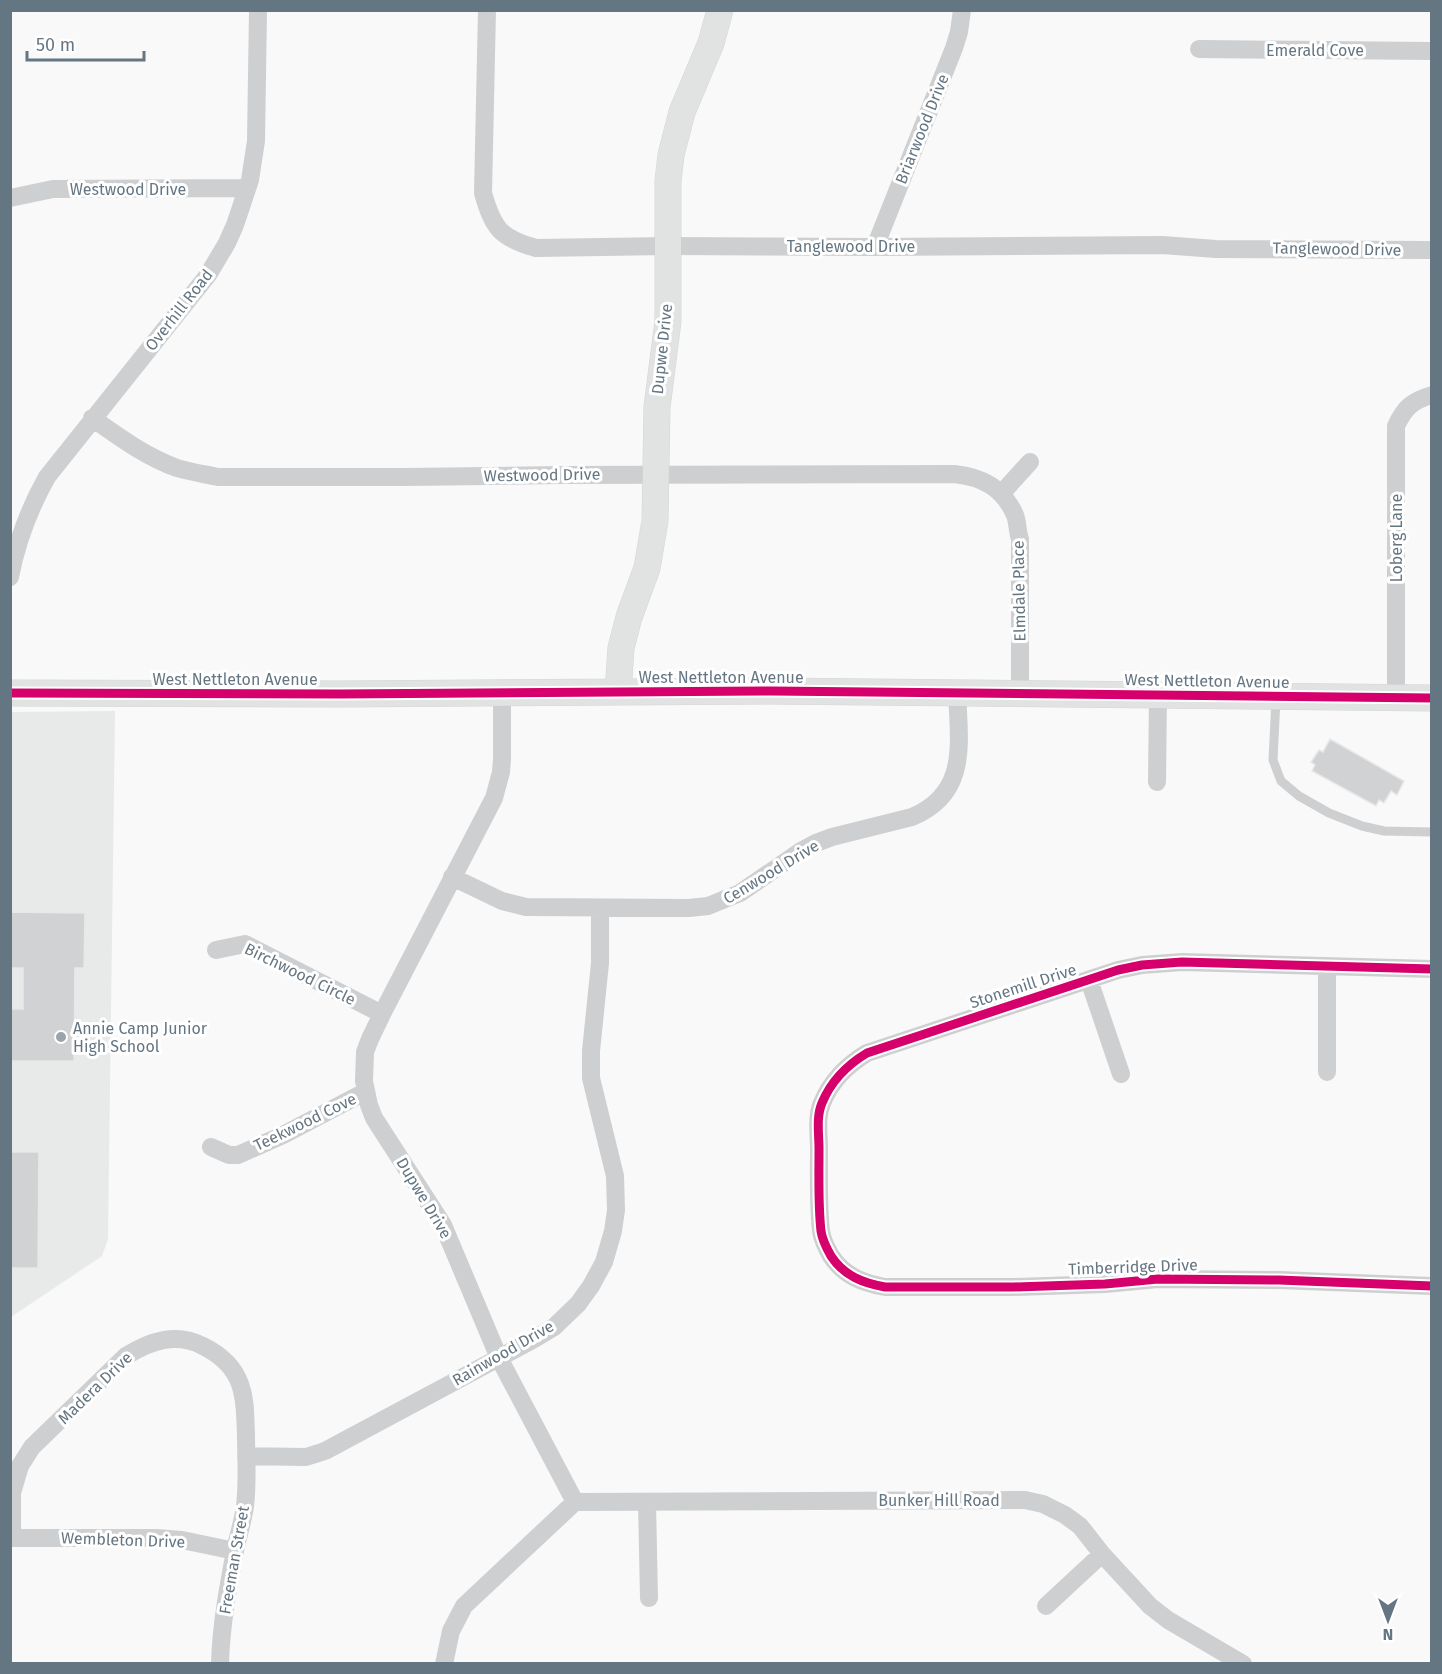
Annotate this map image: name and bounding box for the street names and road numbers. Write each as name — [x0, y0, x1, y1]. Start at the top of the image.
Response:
street label: Emerald Cove — [1266, 41, 1364, 60]
street label: Briarwood Drive — [891, 71, 953, 187]
street label: Westwood Drive — [70, 180, 186, 199]
street label: Tanglewood Drive — [787, 237, 915, 256]
street label: Tanglewood Drive — [1272, 238, 1402, 260]
street label: Overhill Road — [141, 265, 217, 355]
street label: Dupwe Drive — [648, 303, 676, 395]
street label: Westwood Drive — [484, 464, 600, 486]
street label: Loberg Lane — [1387, 494, 1406, 582]
street label: Elmdale Place — [1009, 540, 1029, 642]
street label: West Nettleton Avenue — [638, 668, 804, 687]
street label: West Nettleton Avenue — [152, 670, 318, 689]
street label: West Nettleton Avenue — [1124, 670, 1290, 692]
street label: Cenwood Drive — [720, 836, 822, 908]
street label: Birchwood Circle — [241, 939, 359, 1009]
street label: Stonemill Drive — [967, 960, 1079, 1012]
street label: Teekwood Cove — [251, 1089, 359, 1155]
street label: Dupwe Drive — [392, 1154, 456, 1242]
street label: Timberridge Drive — [1068, 1255, 1198, 1279]
street label: Rainwood Drive — [449, 1316, 557, 1390]
street label: Madera Drive — [54, 1348, 136, 1428]
street label: Bunker Hill Road — [878, 1491, 1000, 1510]
street label: Freeman Street — [215, 1504, 253, 1616]
street label: Wembleton Drive — [61, 1528, 185, 1552]

